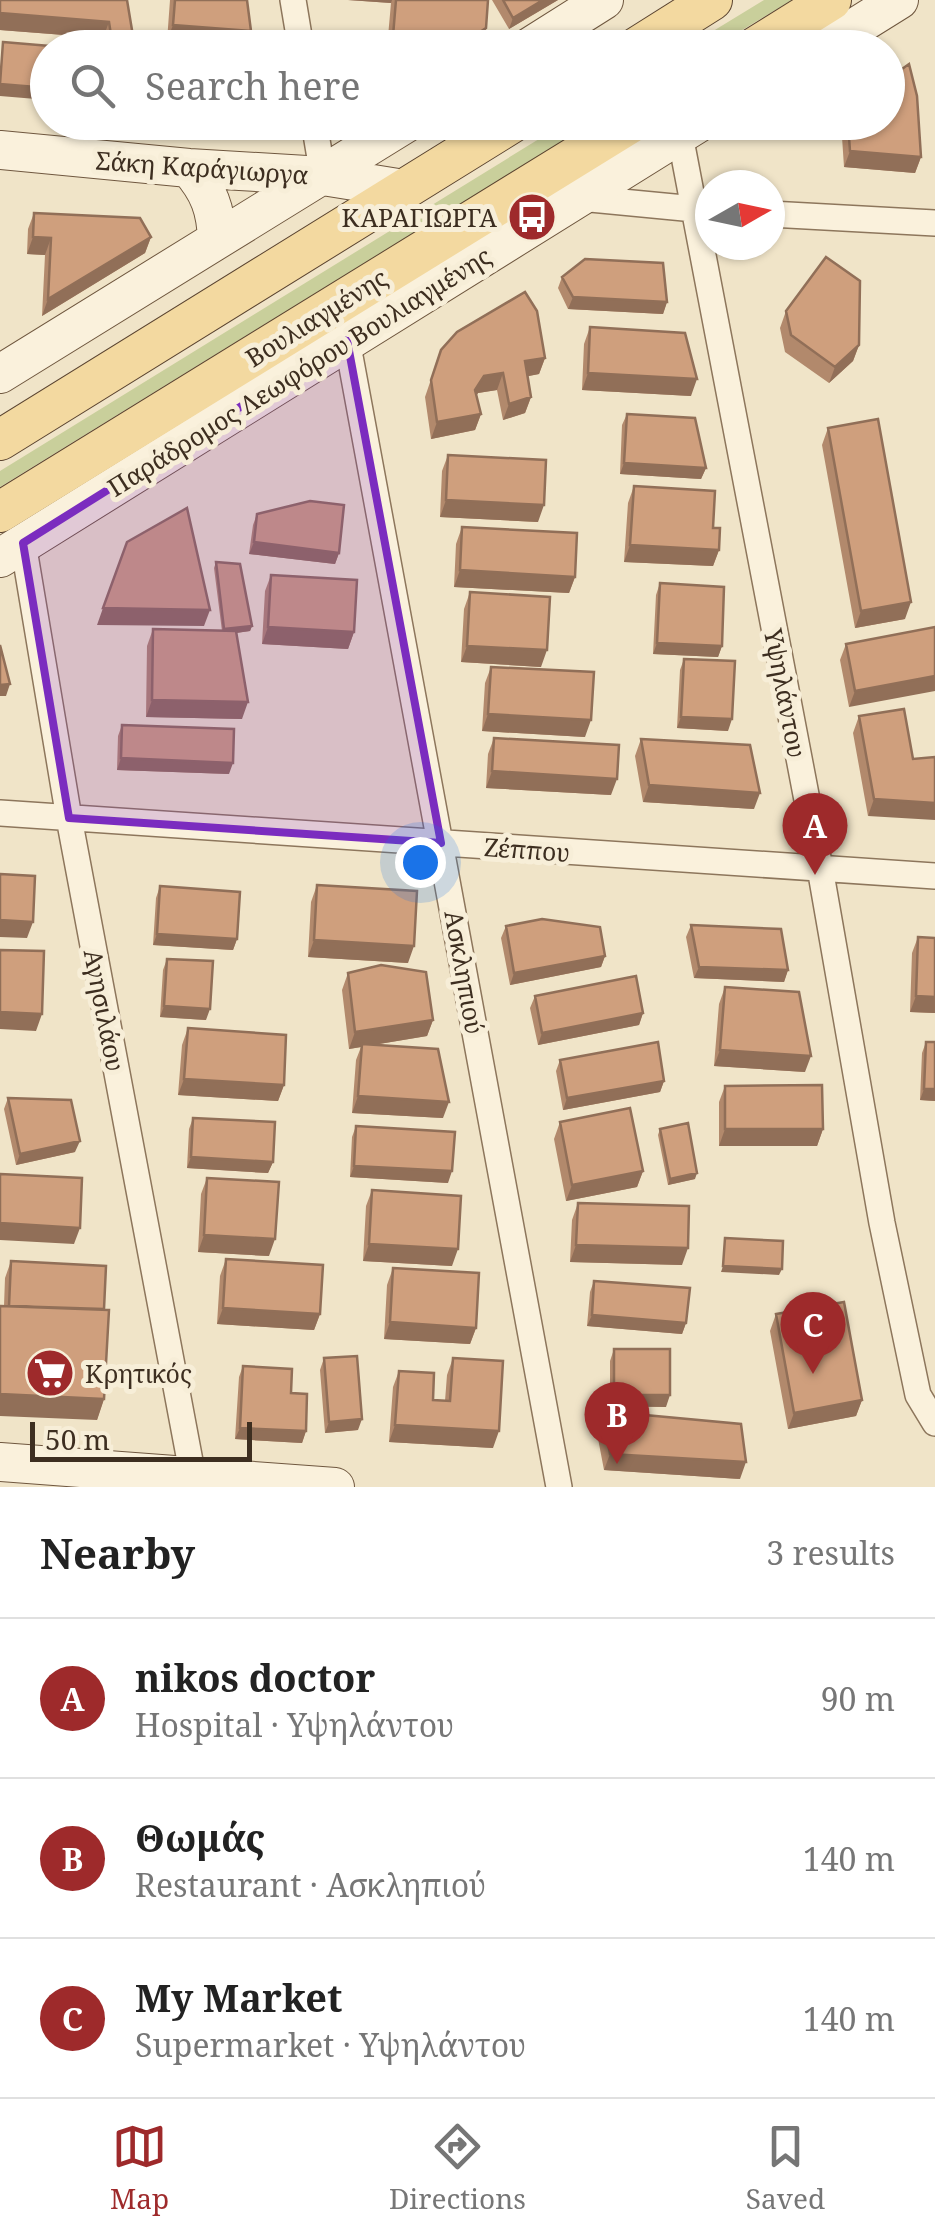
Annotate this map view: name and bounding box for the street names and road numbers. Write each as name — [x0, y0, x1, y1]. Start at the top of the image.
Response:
street label: Σάκη Καράγιωργα — [94, 143, 310, 191]
street label: Παράδρομος Λεωφόρου Βουλιαγμένης — [101, 238, 497, 504]
street label: Βουλιαγμένης — [239, 260, 393, 374]
street label: Υψηλάντου — [757, 625, 815, 760]
street label: Ζέππου — [483, 829, 571, 869]
street label: Ασκληπιού — [437, 907, 493, 1037]
street label: Αγησιλάου — [77, 946, 133, 1074]

